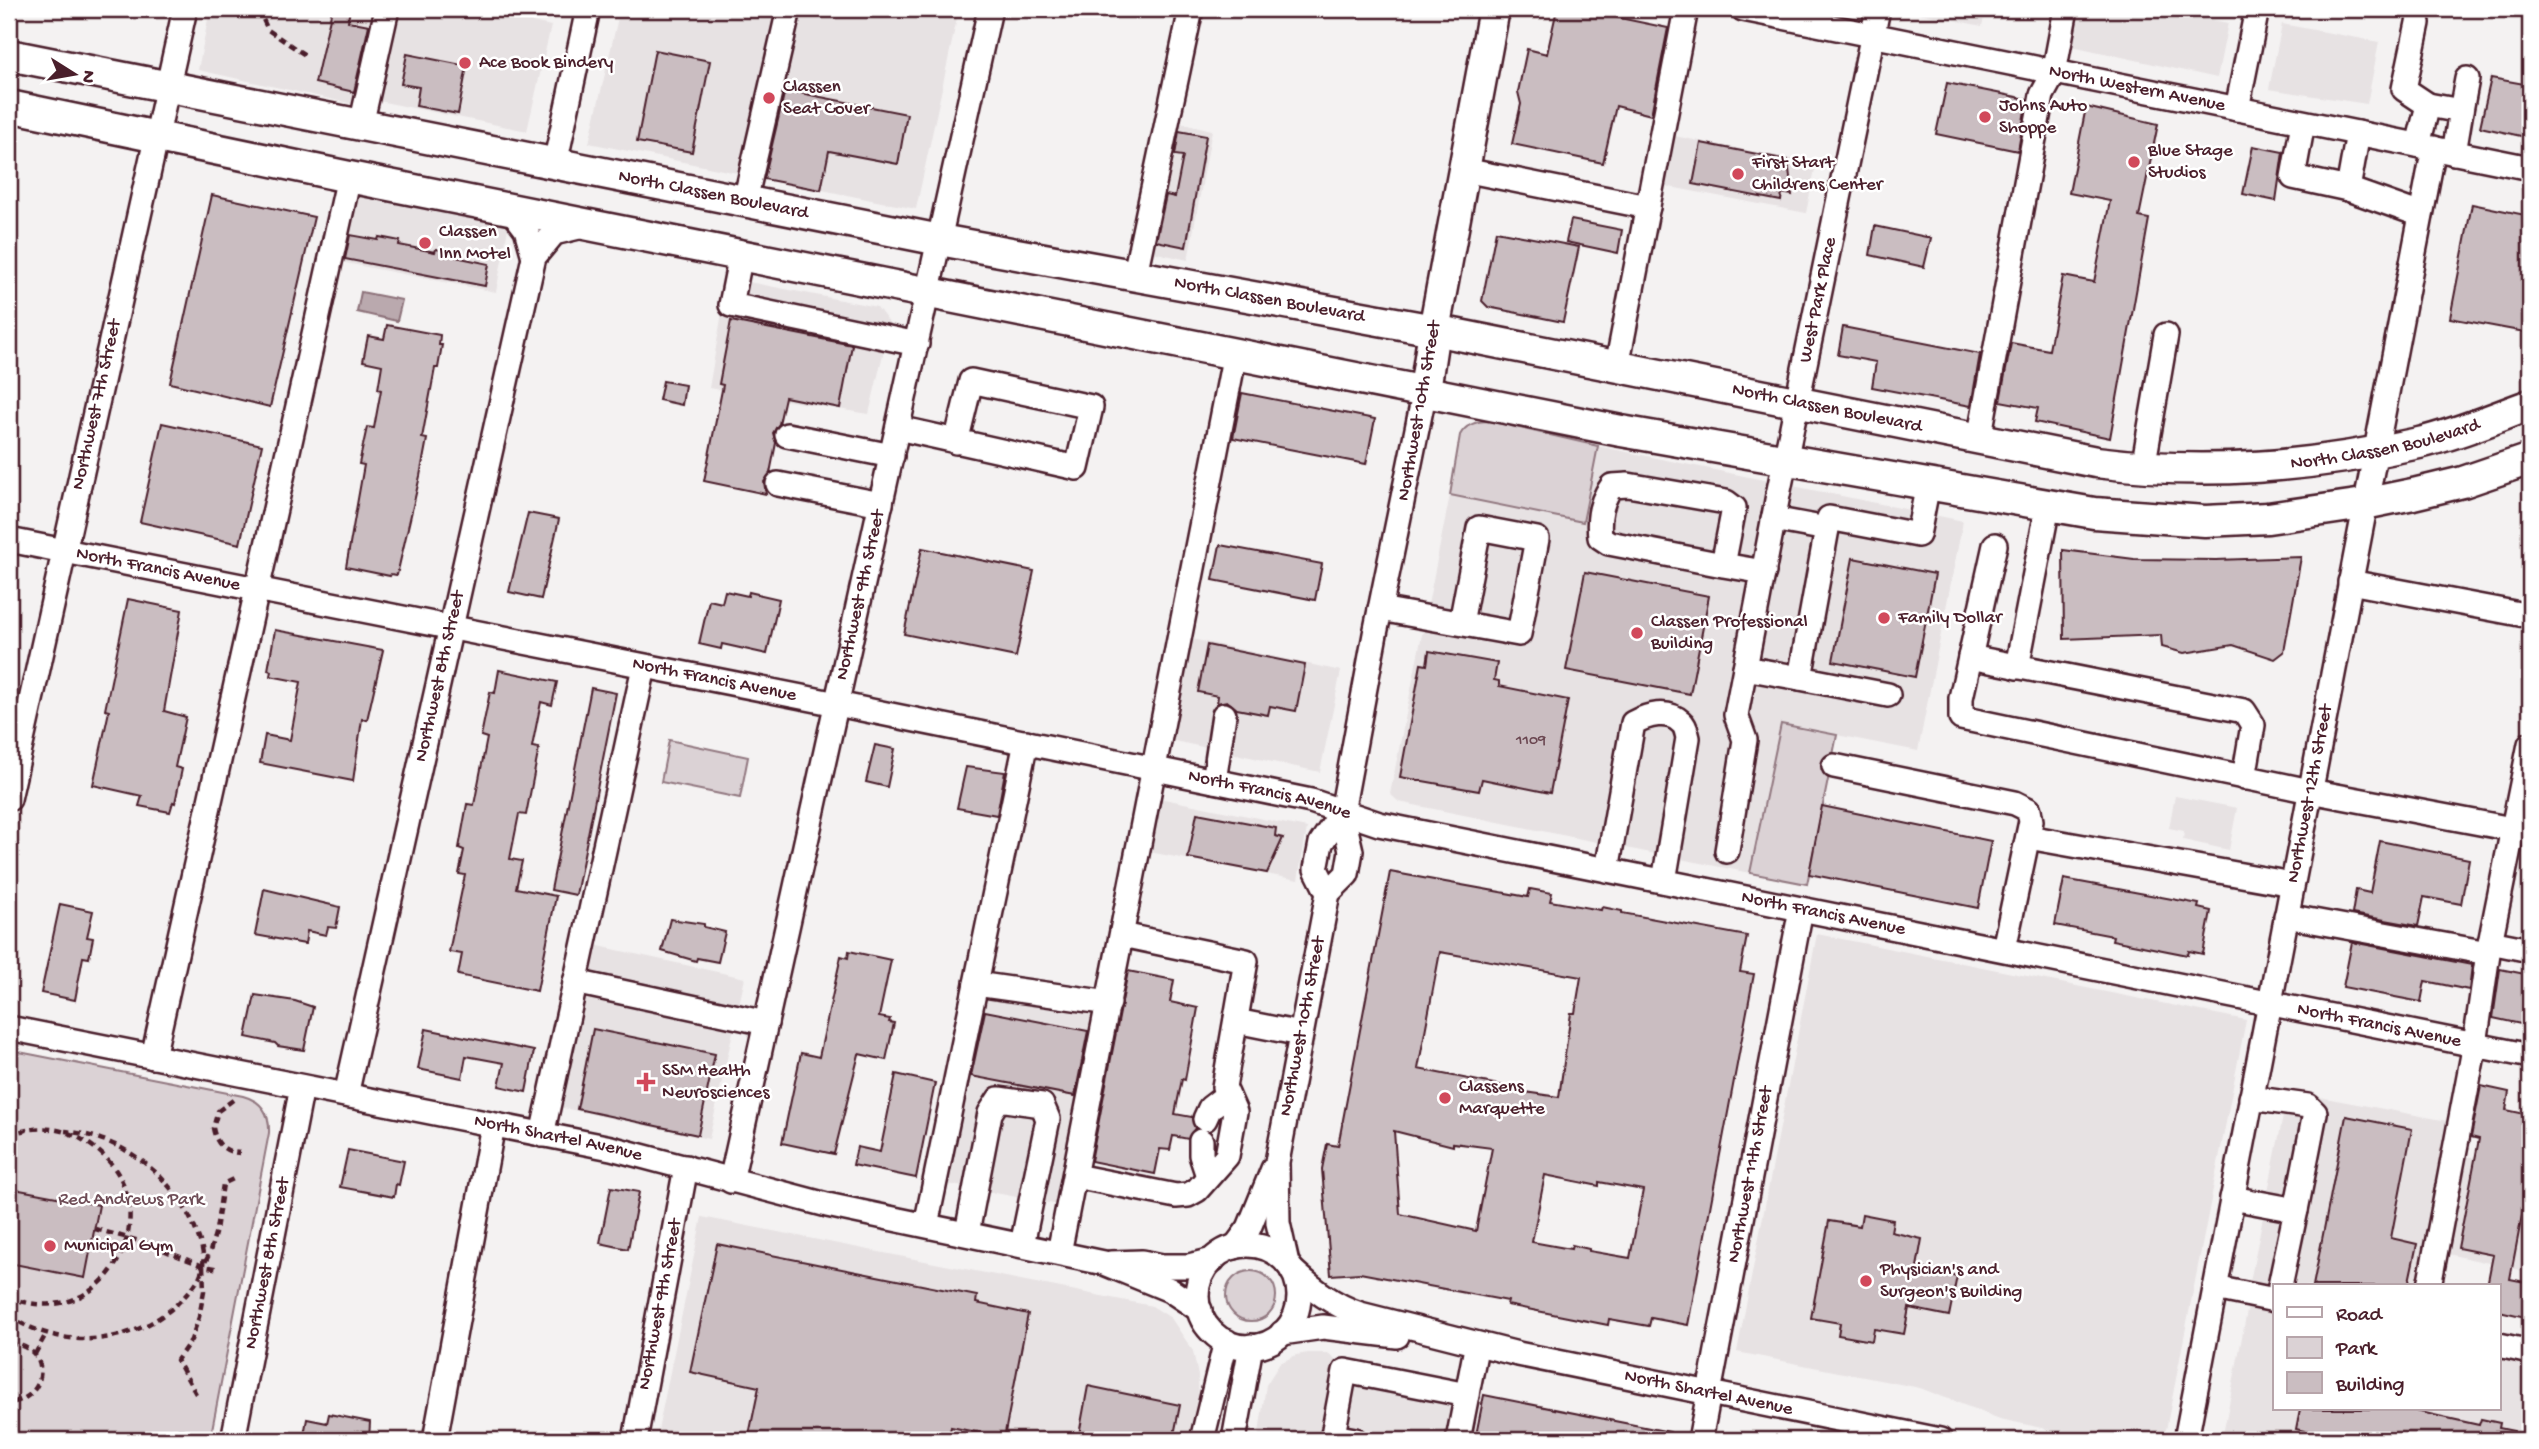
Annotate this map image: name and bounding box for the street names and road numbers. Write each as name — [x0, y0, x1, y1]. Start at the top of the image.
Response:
street label: North Western Avenue — [2047, 60, 2227, 118]
street label: North Classen Boulevard — [616, 165, 812, 225]
street label: West Park Place — [1794, 235, 1842, 365]
street label: North Classen Boulevard — [1172, 271, 1368, 329]
street label: Northwest 7th Street — [67, 315, 127, 492]
street label: Northwest 10th Street — [1393, 317, 1448, 503]
street label: North Classen Boulevard — [1730, 378, 1926, 439]
street label: North Classen Boulevard — [2289, 413, 2485, 476]
street label: Northwest 9th Street — [831, 506, 891, 682]
street label: North Francis Avenue — [74, 542, 242, 597]
street label: Northwest 8th Street — [410, 587, 471, 764]
street label: North Francis Avenue — [630, 652, 799, 707]
street label: Northwest 12th Street — [2282, 701, 2339, 885]
street label: North Francis Avenue — [1186, 764, 1354, 825]
street label: North Francis Avenue — [1739, 886, 1908, 941]
street label: Northwest 10th Street — [1274, 932, 1331, 1118]
street label: North Francis Avenue — [2295, 998, 2463, 1053]
street label: Northwest 11th Street — [1722, 1082, 1779, 1265]
street label: North Shartel Avenue — [472, 1109, 645, 1167]
street label: Northwest 8th Street — [240, 1173, 296, 1351]
street label: Northwest 9th Street — [633, 1215, 688, 1392]
street label: North Shartel Avenue — [1622, 1364, 1795, 1421]

